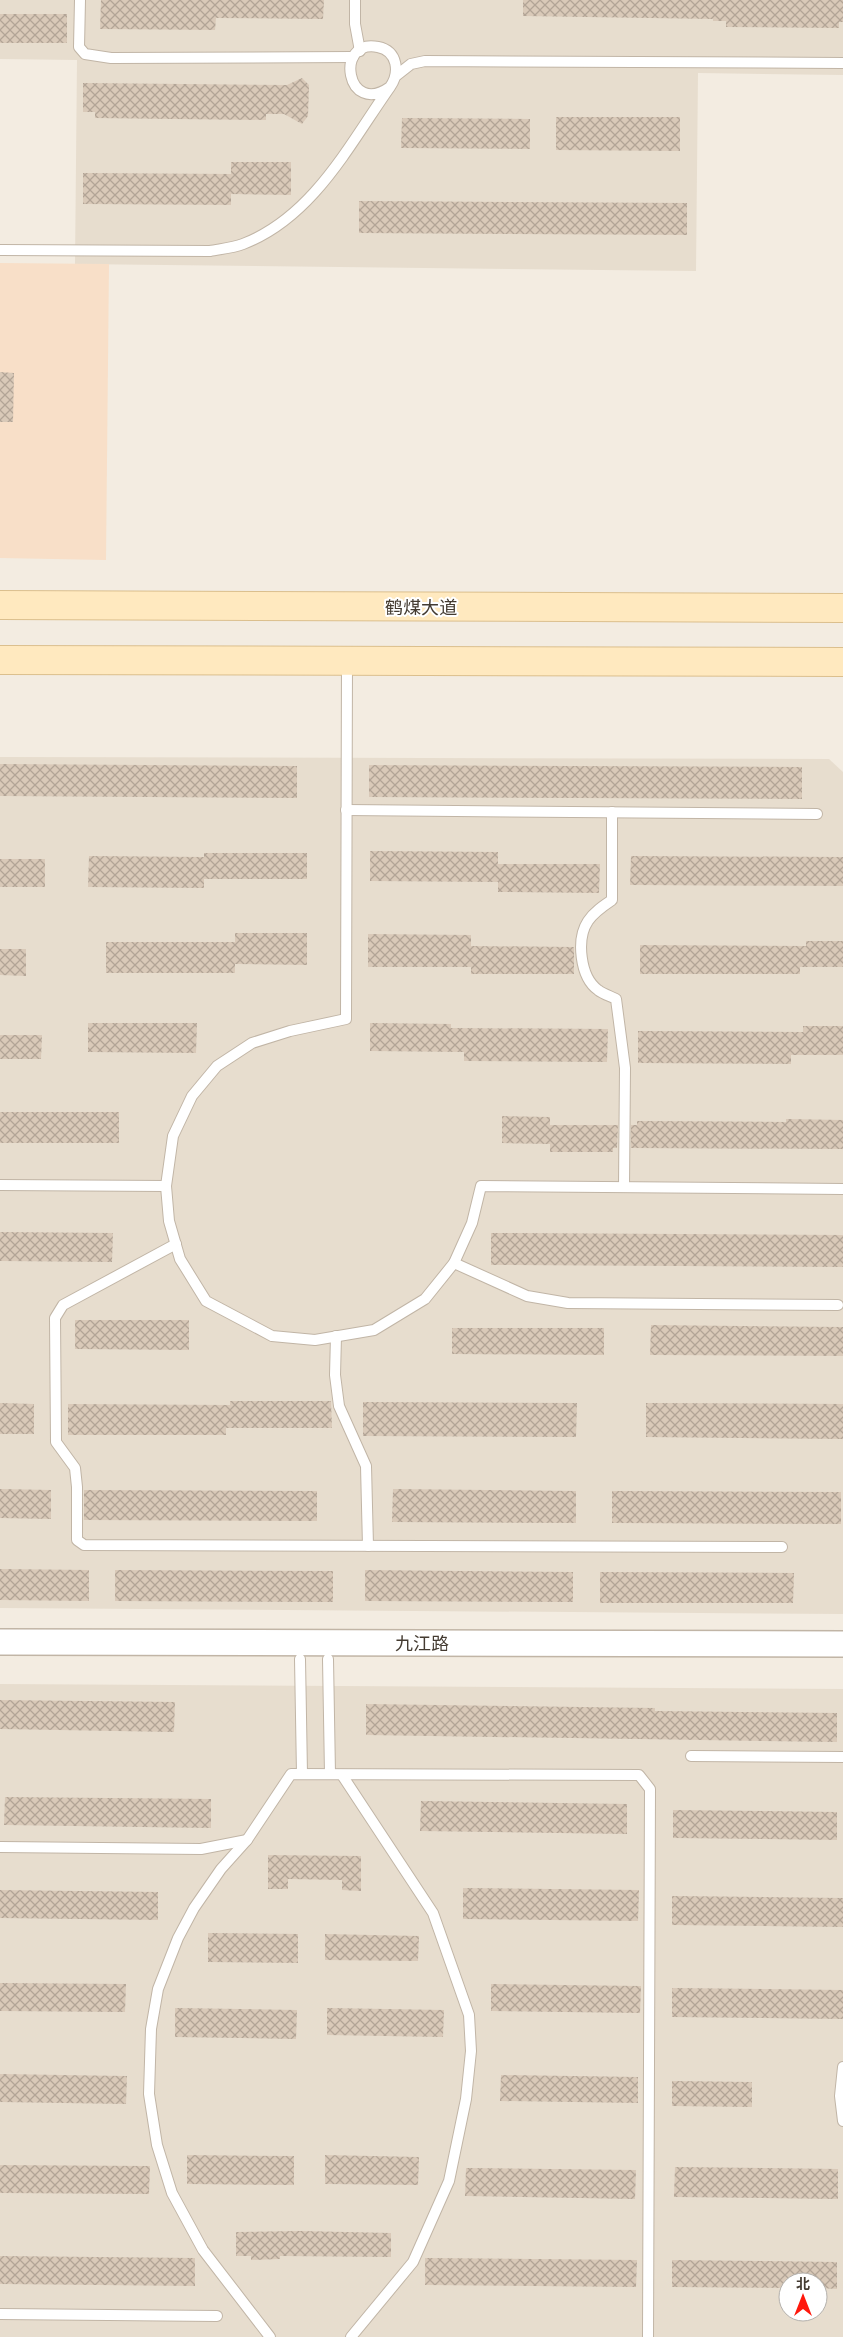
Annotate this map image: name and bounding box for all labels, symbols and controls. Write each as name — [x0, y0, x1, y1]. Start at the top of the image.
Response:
street label: 鹤煤大道 — [385, 597, 457, 618]
street label: 九江路 — [395, 1633, 449, 1654]
north arrow — [778, 2272, 828, 2322]
text: 北 — [796, 2276, 810, 2292]

